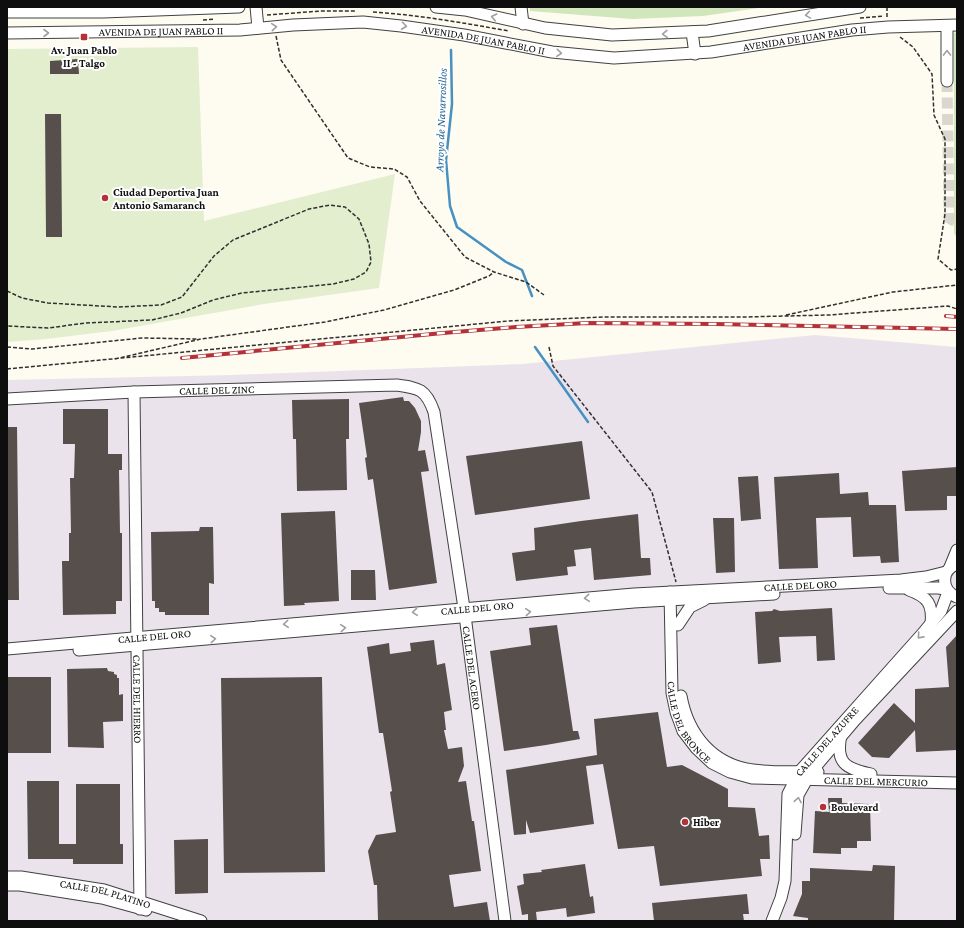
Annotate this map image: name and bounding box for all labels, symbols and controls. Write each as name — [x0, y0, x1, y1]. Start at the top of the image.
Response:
one-way arrow — [804, 10, 811, 19]
one-way arrow — [491, 13, 498, 21]
one-way arrow — [400, 22, 407, 31]
one-way arrow — [271, 23, 277, 32]
street label: AVENIDA DE JUAN PABLO II — [421, 23, 546, 56]
street label: AVENIDA DE JUAN PABLO II — [742, 23, 867, 53]
street label: AVENIDA DE JUAN PABLO II — [99, 24, 223, 38]
one-way arrow — [43, 29, 49, 37]
one-way arrow — [662, 30, 668, 38]
marker: Av. Juan Pablo II - Talgo — [79, 32, 89, 42]
place label: Av. Juan Pablo II - Talgo — [50, 44, 117, 69]
one-way arrow — [556, 48, 562, 57]
one-way arrow — [943, 50, 951, 56]
water label: Arroyo de Navarrosillos — [432, 68, 450, 173]
place label: Ciudad Deportiva Juan Antonio Samaranch — [112, 186, 220, 211]
marker: Ciudad Deportiva Juan Antonio Samaranch — [100, 193, 110, 203]
street label: CALLE DEL ZINC — [179, 383, 255, 397]
street label: CALLE DEL ORO — [763, 577, 837, 593]
one-way arrow — [584, 593, 590, 602]
street label: CALLE DEL ORO — [440, 599, 514, 617]
one-way arrow — [412, 608, 418, 617]
one-way arrow — [525, 608, 531, 617]
one-way arrow — [283, 619, 289, 628]
one-way arrow — [340, 623, 346, 632]
street label: CALLE DEL ACERO — [460, 625, 483, 711]
street label: CALLE DEL ORO — [117, 627, 191, 645]
one-way arrow — [918, 632, 925, 639]
one-way arrow — [210, 634, 216, 643]
street label: CALLE DEL HIERRO — [131, 655, 144, 743]
street label: CALLE DEL BRONCE — [666, 681, 714, 765]
street label: CALLE DEL AZUFRE — [793, 704, 861, 778]
street label: CALLE DEL MERCURIO — [824, 774, 928, 788]
one-way arrow — [793, 797, 802, 803]
place label: Boulevard — [831, 801, 878, 813]
marker: Boulevard — [818, 802, 828, 812]
place label: Hiber — [693, 816, 720, 828]
marker: Hiber — [680, 817, 690, 827]
street label: CALLE DEL PLATINO — [59, 877, 152, 911]

